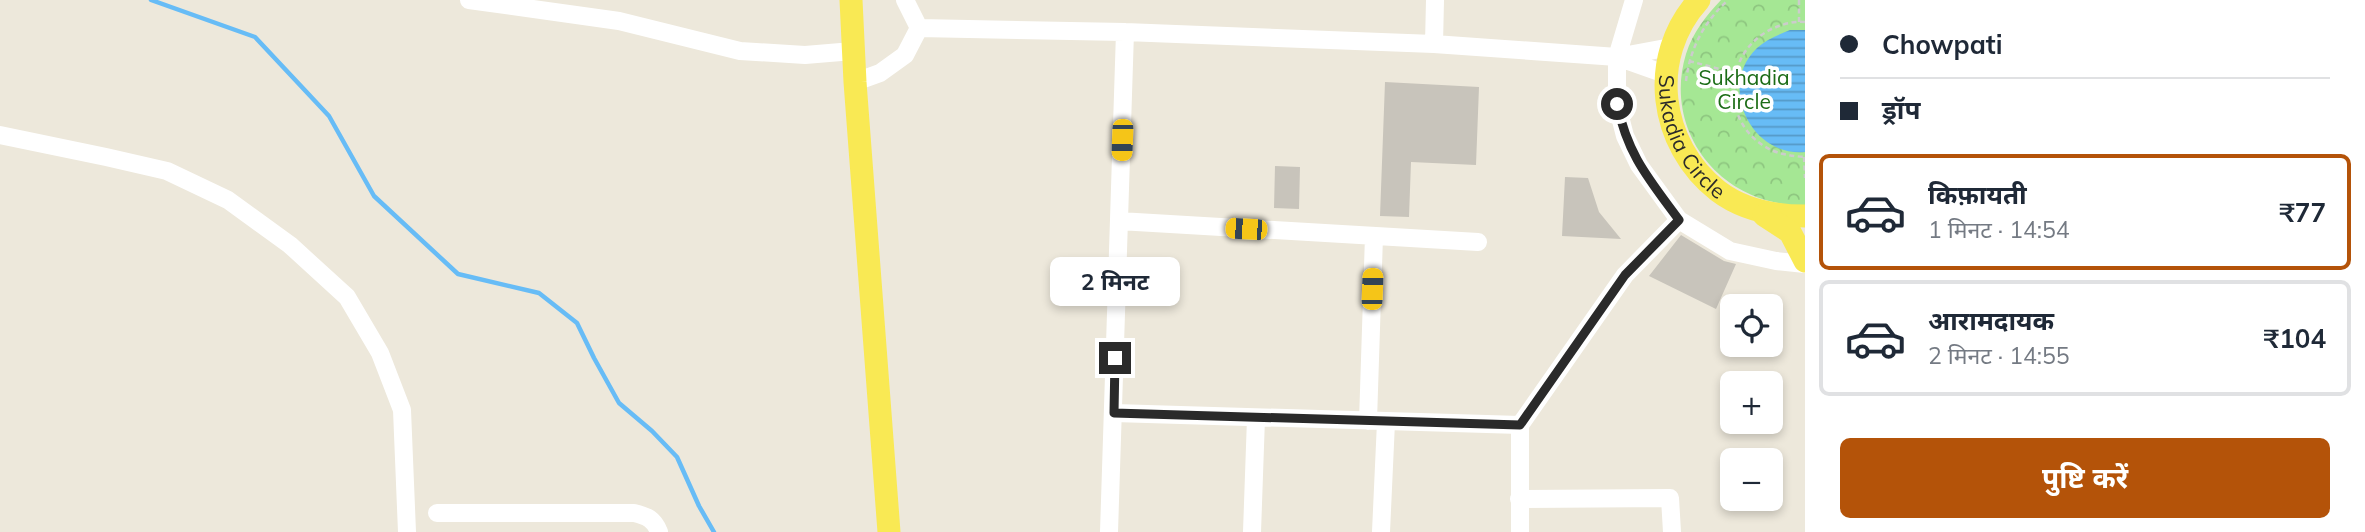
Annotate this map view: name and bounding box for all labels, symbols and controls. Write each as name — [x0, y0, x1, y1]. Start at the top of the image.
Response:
text: Chowpati — [1882, 28, 2002, 61]
park label: Sukhadia Circle — [1698, 64, 1790, 114]
street label: Sukadia Circle — [1654, 74, 1731, 204]
route start — [1601, 88, 1633, 120]
text: ड्रॉप — [1882, 93, 1920, 126]
car — [1111, 119, 1134, 161]
text: किफ़ायती — [1928, 178, 2027, 211]
icon: car — [1844, 181, 1907, 244]
text: ₹77 — [2279, 196, 2326, 229]
text: 1 मिनट · 14:54 — [1928, 215, 2070, 244]
car — [1225, 217, 1268, 241]
callout: 2 मिनट — [1050, 256, 1180, 306]
text: 2 मिनट — [1081, 267, 1149, 296]
car — [1361, 268, 1384, 310]
map controls — [1720, 294, 1783, 511]
button: locate — [1720, 294, 1783, 357]
text: आरामदायक — [1928, 304, 2054, 337]
icon: car — [1844, 307, 1907, 370]
text: ₹104 — [2264, 322, 2326, 355]
text: 2 मिनट · 14:55 — [1928, 341, 2070, 370]
route end — [1099, 342, 1131, 374]
button: + — [1720, 371, 1783, 434]
button: पुष्टि करें — [1840, 438, 2330, 518]
button: − — [1720, 448, 1783, 511]

